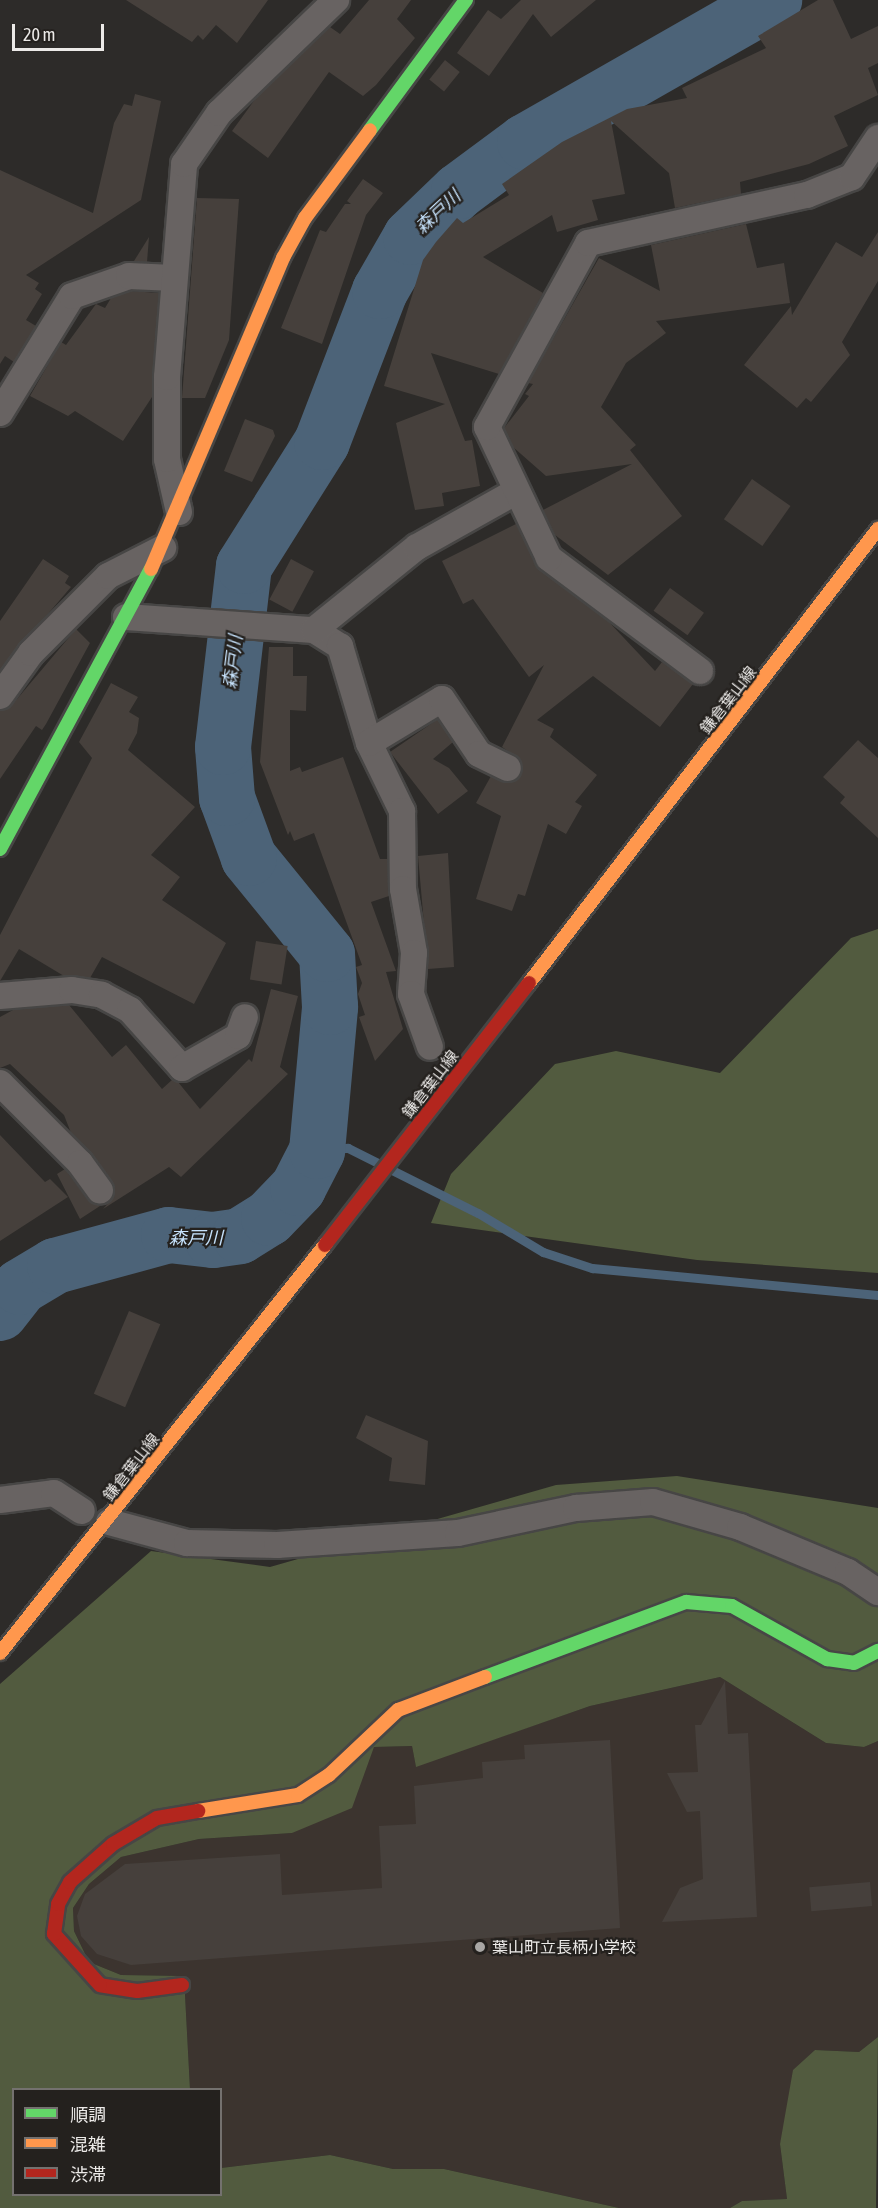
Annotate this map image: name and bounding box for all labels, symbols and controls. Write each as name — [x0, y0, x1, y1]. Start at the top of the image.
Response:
scale bar — [15, 12, 106, 50]
text: 20 m — [23, 24, 55, 45]
water label: 森戸川 — [411, 186, 465, 238]
water label: 森戸川 — [219, 634, 247, 690]
street label: 鎌倉葉山線 — [696, 663, 760, 737]
street label: 鎌倉葉山線 — [398, 1047, 462, 1121]
water label: 森戸川 — [169, 1227, 223, 1249]
street label: 鎌倉葉山線 — [99, 1430, 163, 1504]
place label: 葉山町立長柄小学校 — [492, 1937, 636, 1957]
marker: 葉山町立長柄小学校 — [473, 1940, 487, 1954]
legend — [12, 2088, 222, 2196]
text: 順調 — [70, 2104, 106, 2125]
text: 混雑 — [70, 2134, 106, 2155]
text: 渋滞 — [70, 2164, 106, 2185]

